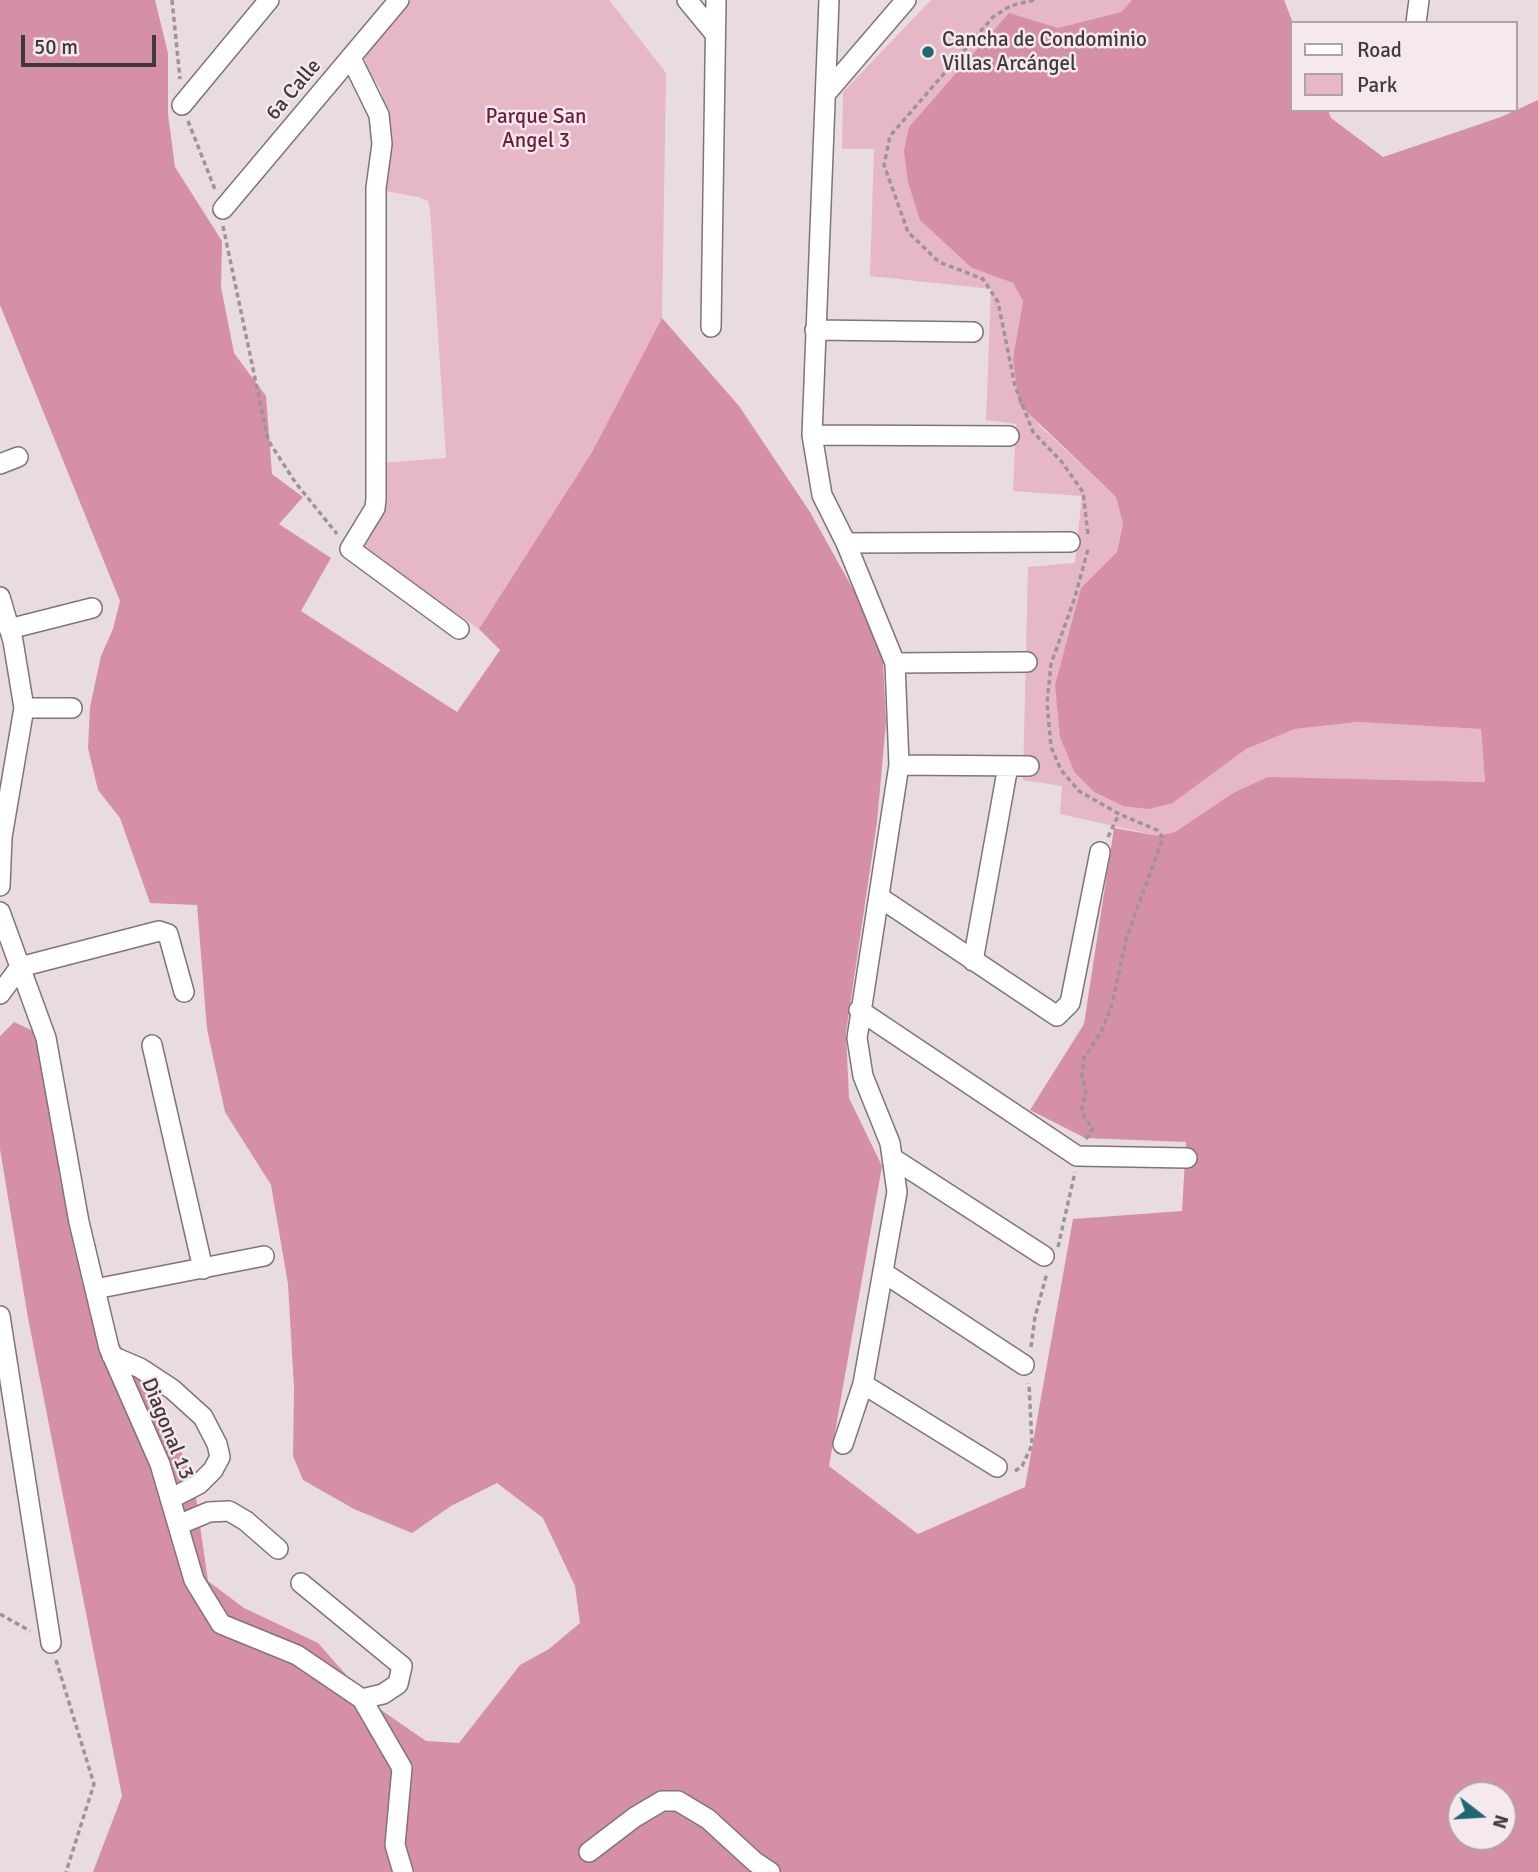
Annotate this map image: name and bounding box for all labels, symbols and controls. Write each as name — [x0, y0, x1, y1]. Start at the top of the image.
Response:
scale bar — [24, 21, 159, 65]
legend — [1290, 21, 1517, 112]
place label: Cancha de Condominio Villas Arcángel — [942, 27, 1147, 77]
text: 50 m — [34, 34, 78, 60]
text: Road — [1357, 37, 1402, 63]
marker: Cancha de Condominio Villas Arcángel — [920, 44, 936, 60]
street label: 6a Calle — [261, 54, 327, 126]
text: Park — [1357, 72, 1397, 98]
park label: Parque San Angel 3 — [485, 104, 587, 154]
street label: Diagonal 13 — [135, 1374, 199, 1484]
north arrow — [1447, 1781, 1517, 1851]
text: N — [1487, 1812, 1514, 1831]

